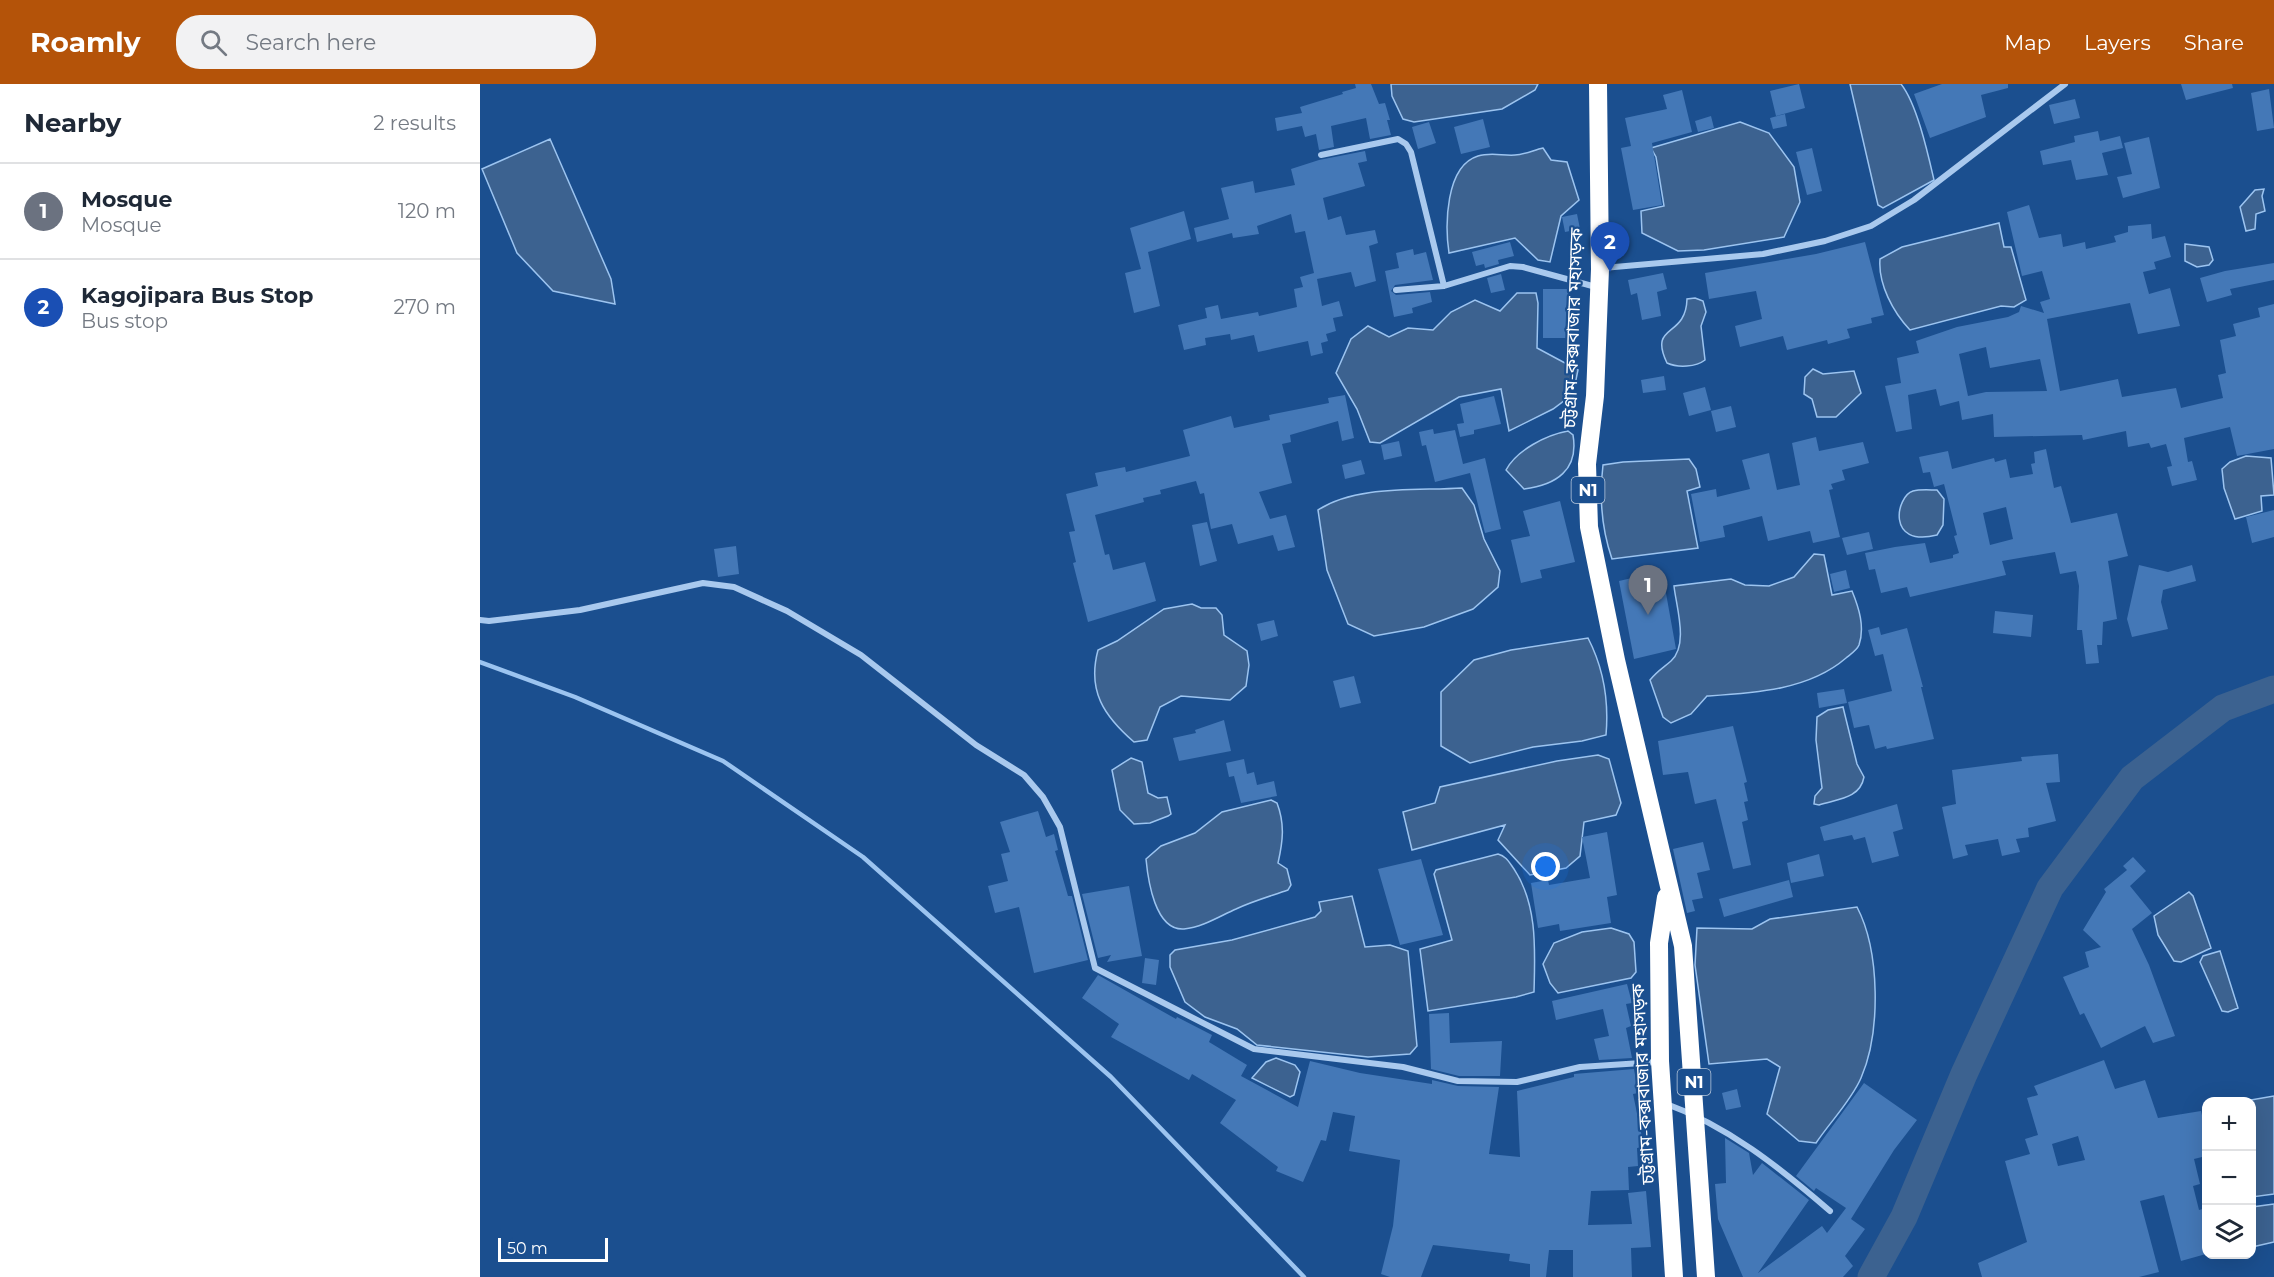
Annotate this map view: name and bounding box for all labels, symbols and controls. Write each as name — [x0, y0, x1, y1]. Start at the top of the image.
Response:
search box — [176, 15, 596, 69]
text: Roamly — [30, 25, 140, 59]
icon: search — [197, 26, 230, 59]
text: Search here — [245, 29, 376, 56]
text: Map — [2004, 30, 2051, 55]
text: Layers — [2084, 30, 2151, 55]
text: Share — [2184, 30, 2244, 55]
text: Nearby — [24, 107, 121, 139]
text: 2 results — [373, 111, 456, 135]
text: Mosque — [81, 186, 172, 213]
text: 1 — [40, 199, 47, 223]
text: 120 m — [398, 199, 456, 223]
text: Mosque — [81, 213, 161, 237]
pin: 2 — [1590, 222, 1630, 272]
street label: চট্টগ্রাম-কক্সবাজার মহাসড়ক — [1558, 227, 1588, 430]
text: Kagojipara Bus Stop — [81, 282, 313, 309]
text: 2 — [38, 295, 49, 319]
text: 270 m — [394, 295, 456, 319]
text: Bus stop — [81, 309, 168, 333]
road number: N1 — [1572, 477, 1604, 503]
pin: 1 — [1628, 566, 1668, 615]
your location — [1531, 852, 1560, 881]
street label: চট্টগ্রাম-কক্সবাজার মহাসড়ক — [1627, 983, 1659, 1186]
road number: N1 — [1678, 1069, 1710, 1095]
map controls — [2202, 1097, 2256, 1259]
button: + — [2202, 1097, 2256, 1151]
button: − — [2202, 1151, 2256, 1205]
button: layers — [2202, 1205, 2256, 1259]
scale bar — [498, 1235, 608, 1262]
text: 50 m — [507, 1239, 548, 1258]

